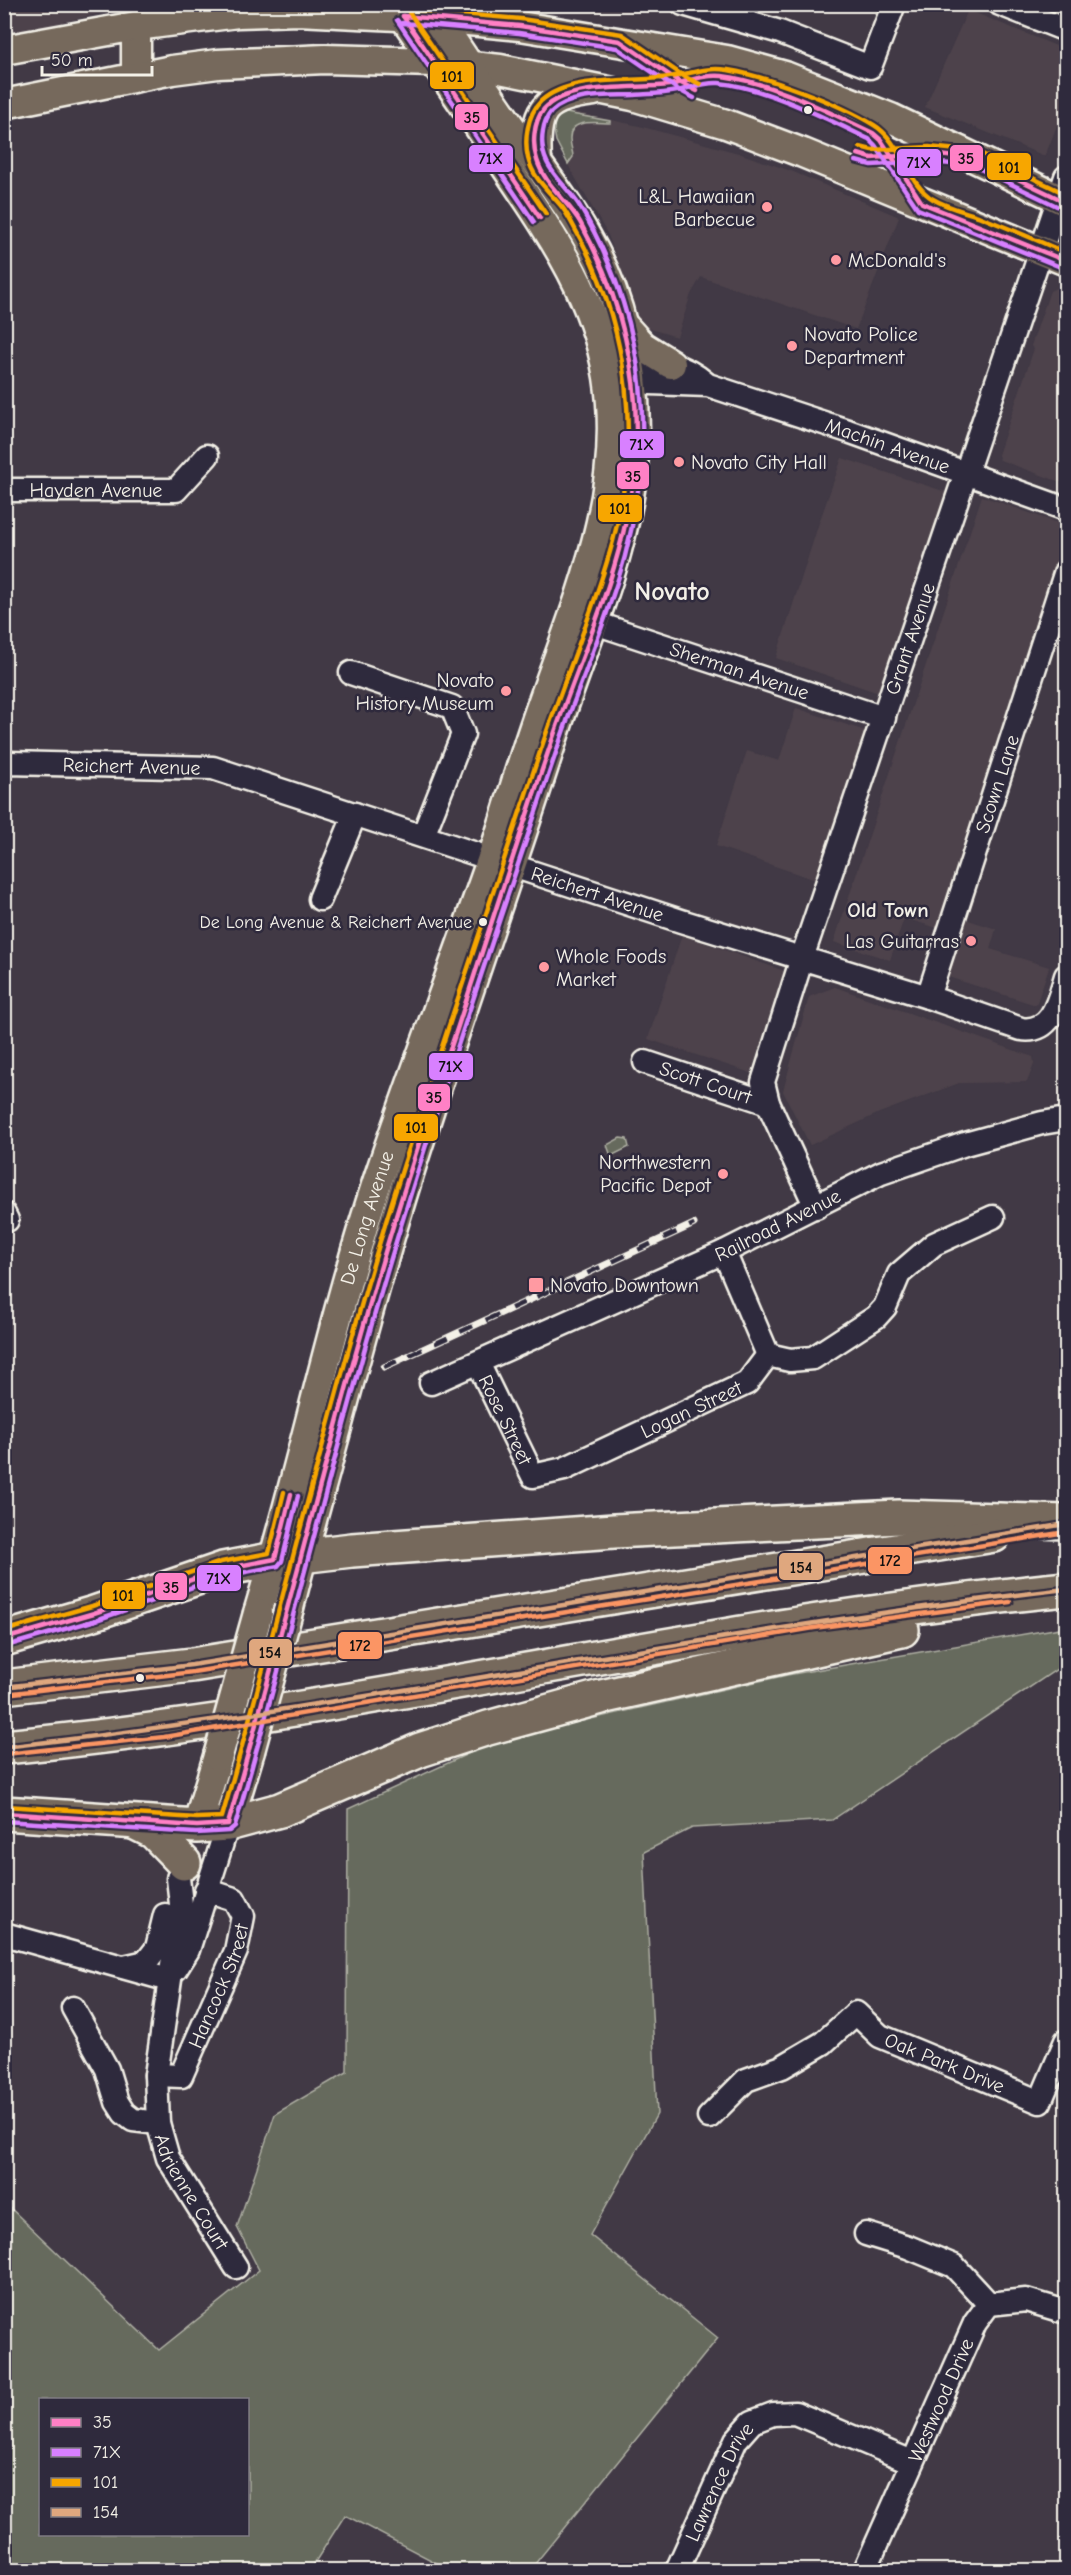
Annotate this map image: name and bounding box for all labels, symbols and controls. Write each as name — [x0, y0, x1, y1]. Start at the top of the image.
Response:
scale bar — [42, 39, 152, 77]
text: 50 m — [51, 50, 93, 71]
line badge: 101 — [429, 61, 475, 90]
text: 101 — [441, 68, 463, 86]
line badge: 35 — [454, 103, 489, 131]
unlabelled marker — [802, 104, 814, 116]
text: 35 — [464, 109, 480, 127]
line badge: 71X — [468, 144, 514, 173]
line badge: 35 — [949, 144, 984, 172]
line badge: 71X — [896, 148, 942, 177]
text: 71X — [479, 150, 503, 168]
text: 35 — [958, 150, 974, 168]
line badge: 101 — [986, 152, 1032, 181]
text: 71X — [907, 154, 931, 172]
text: 101 — [998, 159, 1020, 177]
place label: L&L Hawaiian Barbecue — [638, 185, 755, 231]
marker: L&L Hawaiian Barbecue — [760, 200, 774, 214]
place label: McDonald's — [848, 249, 946, 272]
marker: McDonald's — [829, 253, 843, 267]
place label: Novato Police Department — [804, 323, 918, 369]
marker: Novato Police Department — [785, 339, 799, 353]
street label: Machin Avenue — [822, 413, 953, 478]
line badge: 71X — [619, 430, 665, 459]
text: 71X — [630, 436, 654, 454]
place label: Novato City Hall — [691, 451, 827, 474]
marker: Novato City Hall — [672, 455, 686, 469]
line badge: 35 — [616, 461, 650, 490]
text: 35 — [625, 468, 641, 486]
street label: Hayden Avenue — [30, 479, 162, 502]
line badge: 101 — [597, 494, 643, 523]
text: 101 — [609, 500, 631, 518]
district label: Novato — [634, 577, 710, 607]
street label: Grant Avenue — [880, 580, 939, 698]
street label: Sherman Avenue — [667, 637, 812, 704]
place label: Novato History Museum — [355, 669, 494, 715]
marker: Novato History Museum — [499, 684, 513, 698]
street label: Scown Lane — [970, 732, 1024, 836]
street label: Reichert Avenue — [62, 753, 201, 779]
street label: Reichert Avenue — [528, 861, 667, 926]
district label: Old Town — [847, 898, 929, 922]
place label: De Long Avenue & Reichert Avenue — [199, 912, 472, 933]
marker: De Long Avenue & Reichert Avenue — [477, 916, 489, 928]
place label: Las Guitarras — [845, 930, 959, 953]
marker: Las Guitarras — [964, 934, 978, 948]
place label: Whole Foods Market — [556, 945, 666, 991]
marker: Whole Foods Market — [537, 960, 551, 974]
line badge: 71X — [428, 1052, 474, 1081]
street label: Scott Court — [657, 1056, 756, 1109]
text: 71X — [439, 1058, 463, 1076]
line badge: 35 — [417, 1083, 451, 1112]
text: 35 — [426, 1089, 442, 1107]
line badge: 101 — [393, 1113, 439, 1142]
text: 101 — [405, 1119, 427, 1137]
street label: De Long Avenue — [335, 1148, 398, 1287]
place label: Northwestern Pacific Depot — [599, 1151, 712, 1197]
marker: Northwestern Pacific Depot — [716, 1167, 730, 1181]
street label: Railroad Avenue — [711, 1184, 844, 1266]
place label: Novato Downtown — [550, 1274, 699, 1297]
marker: Novato Downtown — [527, 1276, 545, 1294]
street label: Rose Street — [474, 1371, 538, 1470]
street label: Logan Street — [637, 1375, 747, 1443]
line badge: 172 — [867, 1546, 913, 1575]
line badge: 154 — [778, 1552, 824, 1581]
text: 172 — [879, 1552, 901, 1570]
text: 154 — [790, 1559, 812, 1577]
line badge: 71X — [196, 1564, 242, 1592]
text: 71X — [207, 1570, 231, 1588]
line badge: 35 — [154, 1572, 188, 1601]
text: 35 — [163, 1579, 179, 1597]
line badge: 101 — [101, 1581, 146, 1610]
text: 101 — [112, 1587, 134, 1605]
line badge: 172 — [337, 1631, 383, 1660]
text: 172 — [349, 1637, 371, 1655]
line badge: 154 — [248, 1638, 293, 1667]
text: 154 — [259, 1644, 281, 1662]
unlabelled marker — [134, 1672, 146, 1684]
street label: Hancock Street — [183, 1920, 253, 2051]
street label: Oak Park Drive — [881, 2028, 1008, 2098]
street label: Adrienne Court — [150, 2131, 234, 2255]
street label: Westwood Drive — [903, 2335, 978, 2466]
legend — [39, 2398, 249, 2536]
text: 35 — [93, 2412, 112, 2433]
street label: Lawrence Drive — [680, 2417, 758, 2545]
text: 71X — [93, 2442, 121, 2463]
text: 101 — [93, 2472, 118, 2493]
text: 154 — [93, 2502, 119, 2523]

